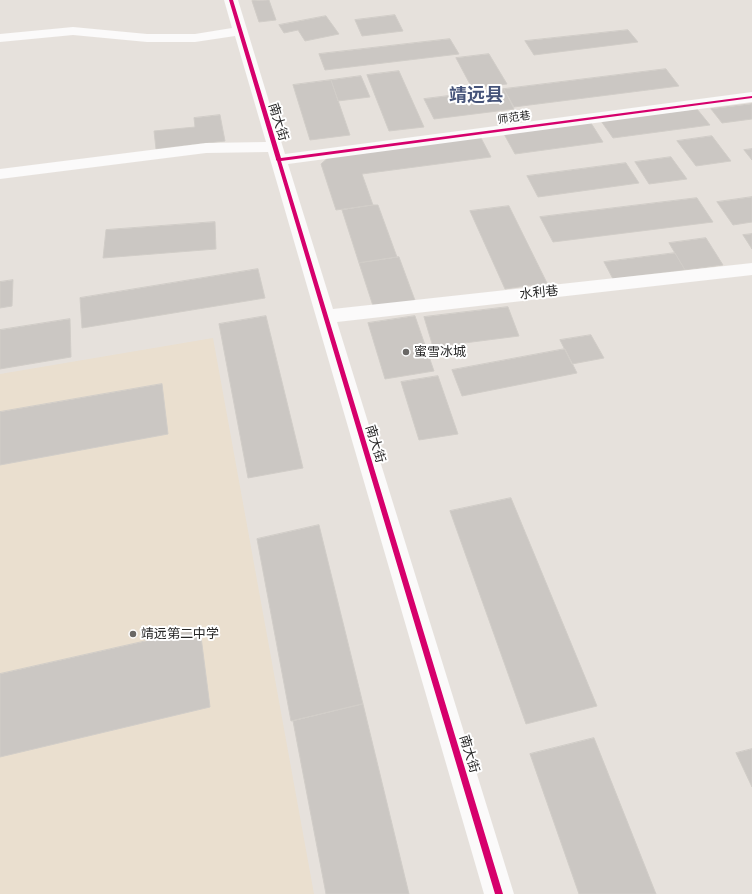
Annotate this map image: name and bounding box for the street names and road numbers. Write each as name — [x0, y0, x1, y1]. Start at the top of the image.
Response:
street label: 南大街 — [265, 101, 291, 143]
street label: 师范巷 — [497, 109, 531, 127]
street label: 水利巷 — [519, 283, 559, 303]
street label: 南大街 — [362, 423, 388, 465]
street label: 南大街 — [456, 733, 482, 775]

